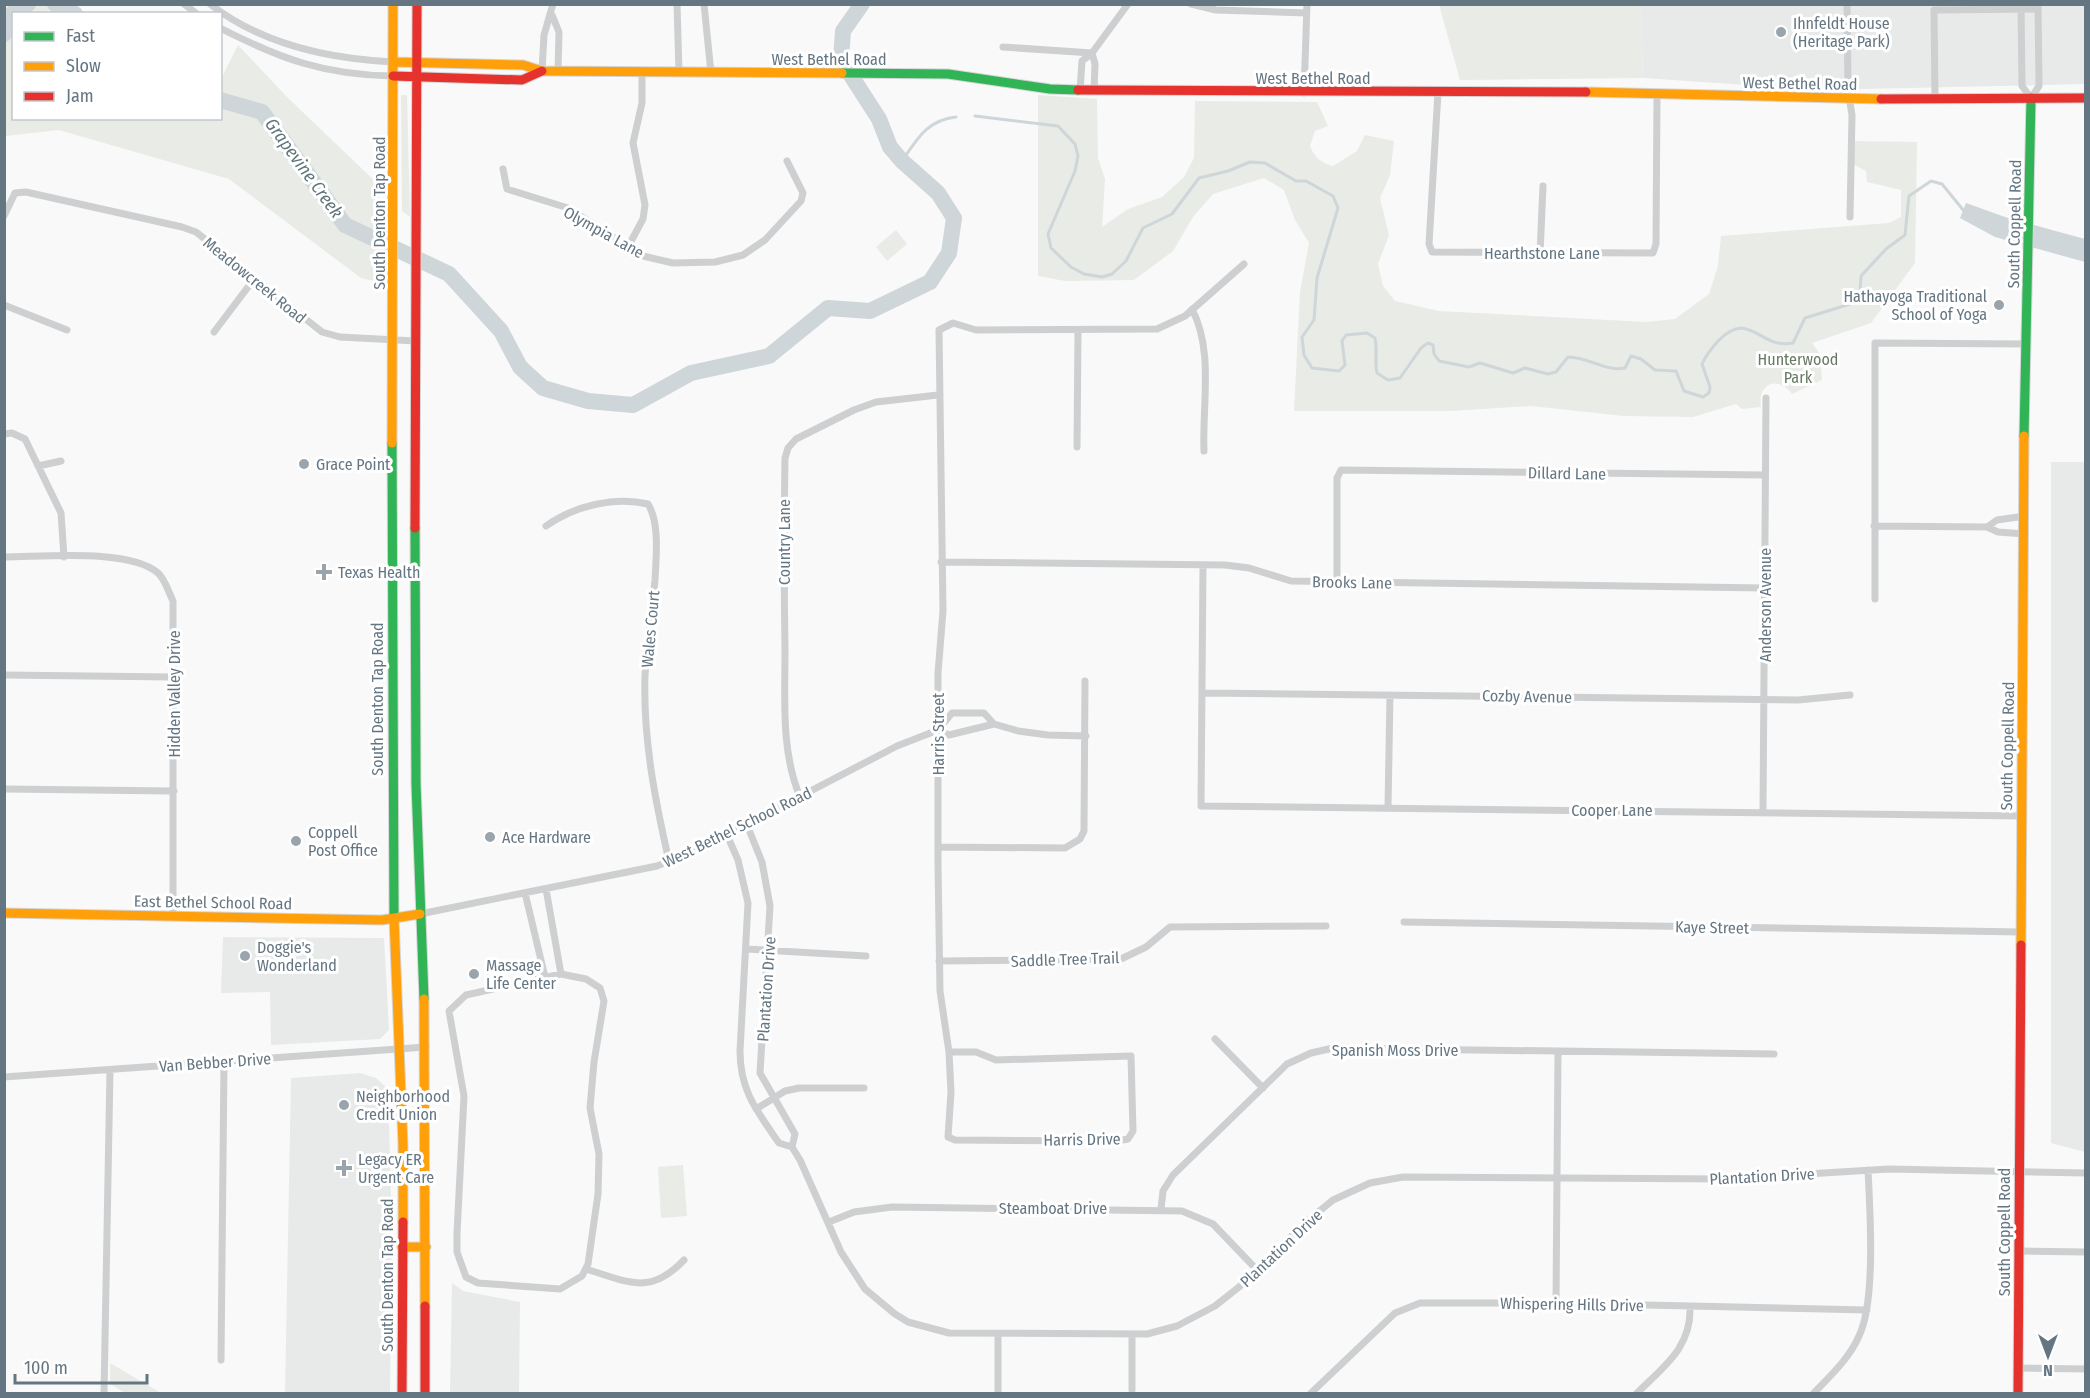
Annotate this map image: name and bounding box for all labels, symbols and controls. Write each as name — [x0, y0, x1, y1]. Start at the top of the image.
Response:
legend — [12, 12, 222, 120]
place label: Ihnfeldt House (Heritage Park) — [1793, 14, 1890, 51]
text: Fast — [66, 25, 95, 47]
marker: Ihnfeldt House (Heritage Park) — [1774, 25, 1788, 39]
street label: West Bethel Road — [772, 50, 886, 69]
text: Slow — [66, 55, 101, 77]
street label: West Bethel Road — [1256, 69, 1370, 88]
street label: West Bethel Road — [1742, 73, 1858, 94]
text: Jam — [66, 85, 94, 107]
water label: Grapevine Creek — [260, 114, 348, 222]
street label: South Denton Tap Road — [370, 136, 389, 290]
street label: South Coppell Road — [2004, 160, 2025, 289]
street label: Olympia Lane — [560, 203, 647, 262]
street label: Meadowcreek Road — [200, 233, 310, 328]
street label: Hearthstone Lane — [1484, 244, 1600, 263]
place label: Hathayoga Traditional School of Yoga — [1843, 287, 1987, 324]
marker: Hathayoga Traditional School of Yoga — [1992, 298, 2006, 312]
park label: Hunterwood Park — [1758, 350, 1838, 387]
place label: Grace Point — [316, 455, 391, 474]
marker: Grace Point — [297, 457, 311, 471]
street label: Dillard Lane — [1528, 463, 1606, 484]
street label: Country Lane — [775, 499, 794, 585]
street label: Anderson Avenue — [1756, 548, 1775, 662]
marker: Texas Health — [315, 563, 333, 581]
place label: Texas Health — [338, 563, 420, 582]
street label: Brooks Lane — [1312, 572, 1392, 593]
street label: Wales Court — [638, 589, 663, 668]
street label: South Denton Tap Road — [368, 622, 387, 776]
street label: Hidden Valley Drive — [165, 630, 184, 758]
street label: South Coppell Road — [1997, 682, 2018, 811]
street label: Cozby Avenue — [1482, 686, 1572, 707]
street label: Harris Street — [929, 692, 948, 775]
street label: West Bethel School Road — [660, 783, 815, 872]
street label: Cooper Lane — [1571, 801, 1653, 820]
place label: Coppell Post Office — [308, 823, 378, 860]
place label: Ace Hardware — [502, 828, 591, 847]
marker: Ace Hardware — [483, 830, 497, 844]
marker: Coppell Post Office — [289, 834, 303, 848]
street label: East Bethel School Road — [134, 892, 292, 913]
street label: Kaye Street — [1675, 917, 1750, 938]
street label: Plantation Drive — [753, 936, 780, 1042]
place label: Doggie's Wonderland — [257, 938, 337, 975]
street label: Saddle Tree Trail — [1010, 948, 1120, 971]
marker: Doggie's Wonderland — [238, 949, 252, 963]
place label: Massage Life Center — [486, 956, 557, 993]
marker: Massage Life Center — [467, 967, 481, 981]
street label: Spanish Moss Drive — [1332, 1041, 1458, 1060]
street label: Van Bebber Drive — [158, 1049, 272, 1076]
place label: Neighborhood Credit Union — [356, 1087, 450, 1124]
marker: Neighborhood Credit Union — [337, 1098, 351, 1112]
street label: Harris Drive — [1043, 1129, 1121, 1150]
place label: Legacy ER Urgent Care — [358, 1150, 434, 1187]
marker: Legacy ER Urgent Care — [335, 1159, 353, 1177]
street label: Plantation Drive — [1709, 1164, 1815, 1189]
street label: South Coppell Road — [1995, 1168, 2014, 1296]
street label: South Denton Tap Road — [378, 1198, 397, 1352]
street label: Steamboat Drive — [999, 1199, 1107, 1218]
street label: Plantation Drive — [1236, 1205, 1326, 1291]
street label: Whispering Hills Drive — [1500, 1294, 1644, 1315]
north arrow — [2018, 1326, 2078, 1386]
scale bar — [15, 1347, 147, 1385]
text: 100 m — [24, 1357, 68, 1379]
text: N — [2043, 1361, 2053, 1380]

